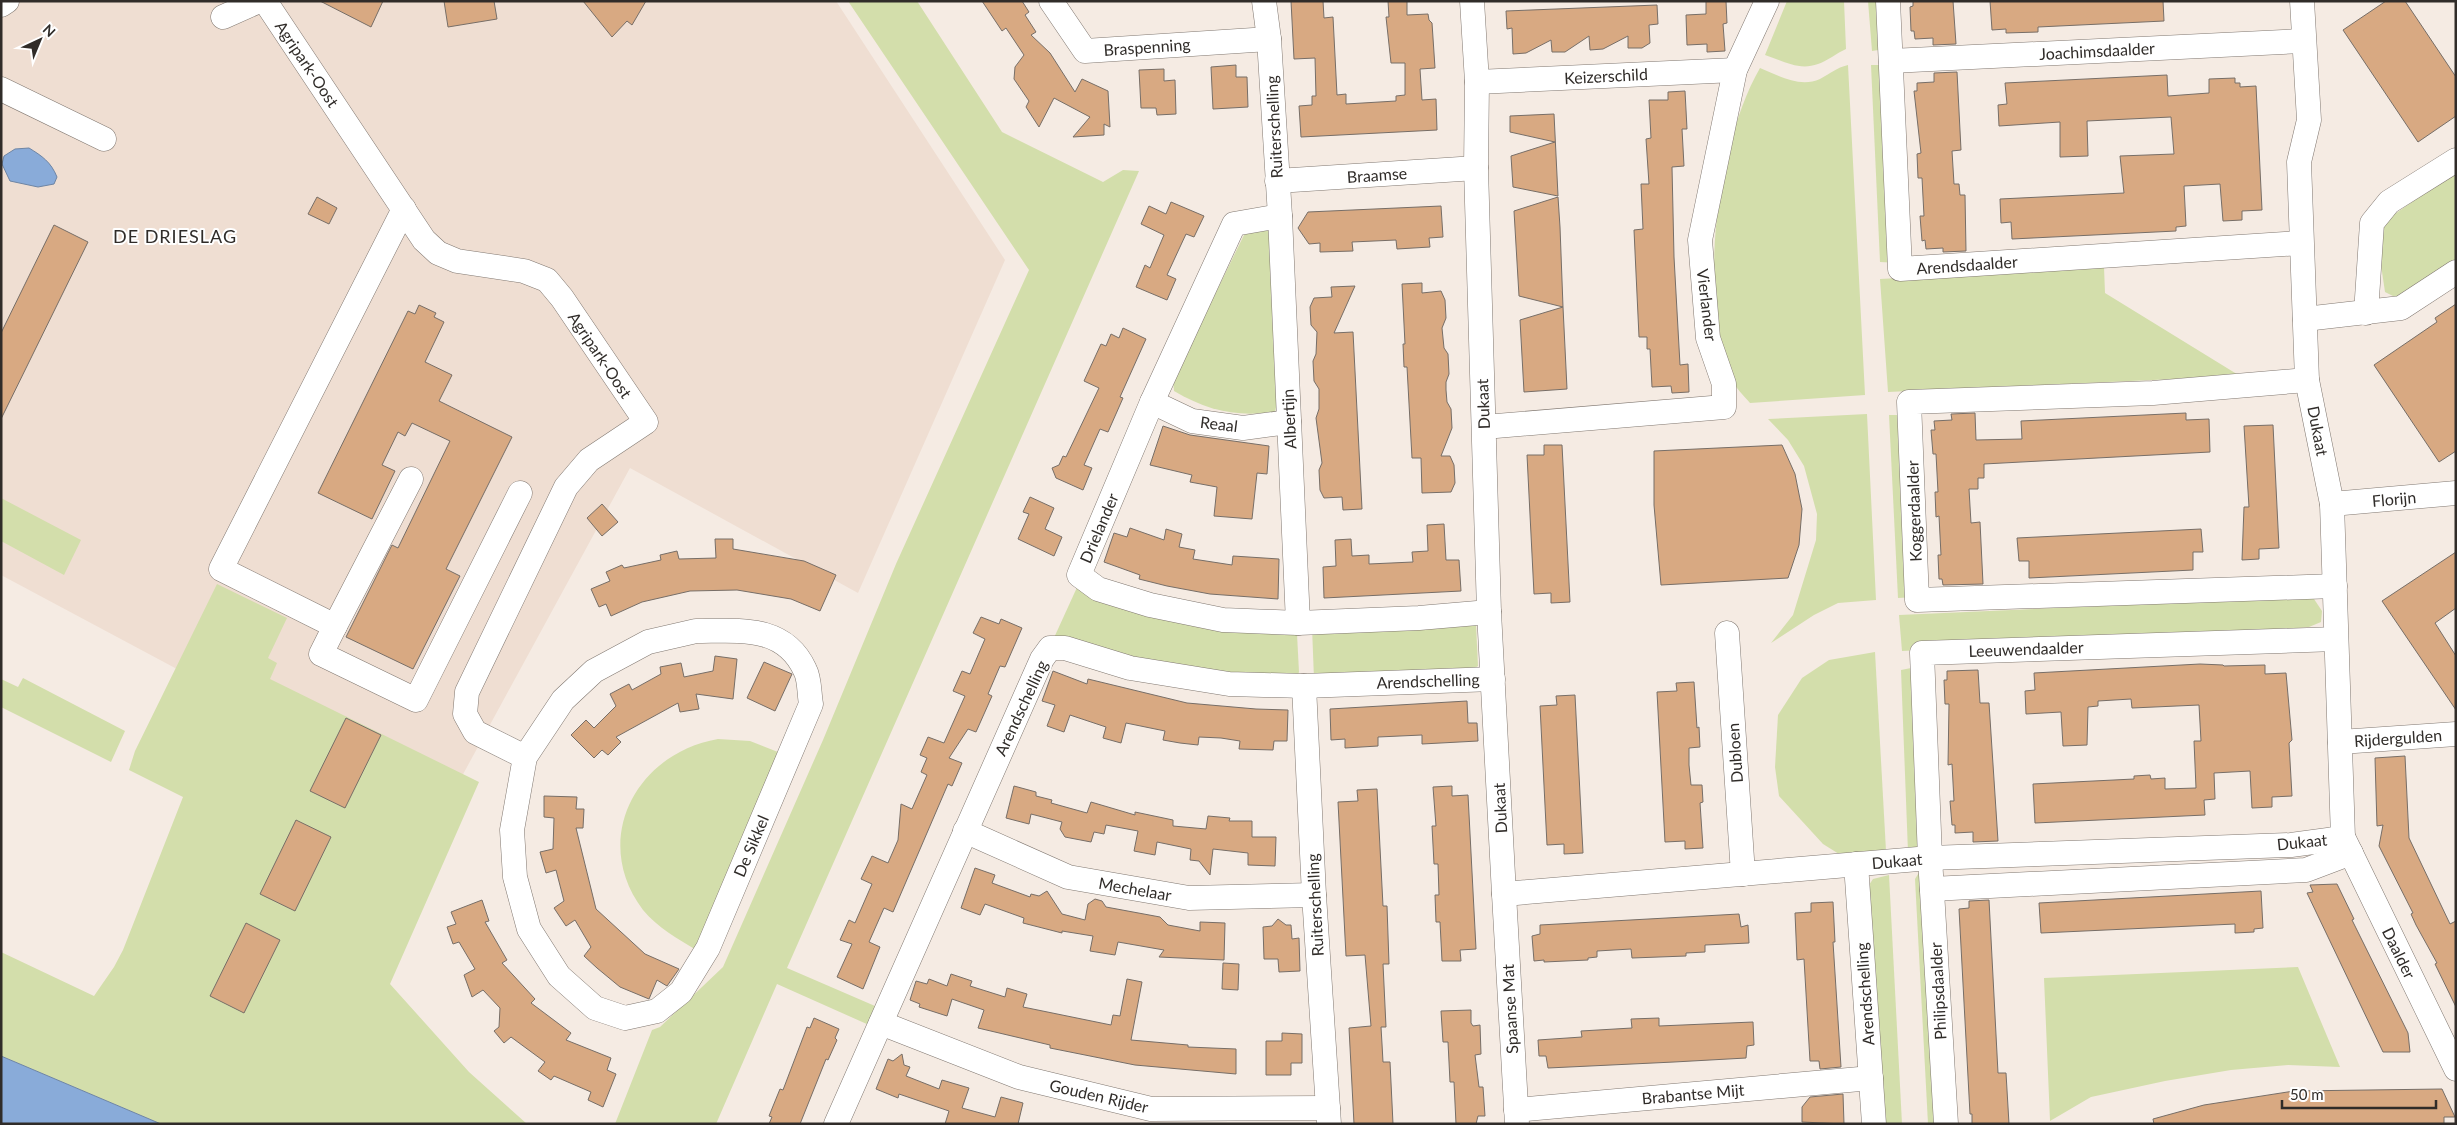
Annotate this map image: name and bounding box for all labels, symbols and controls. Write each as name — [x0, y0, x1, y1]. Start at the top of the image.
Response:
north arrow — [15, 15, 65, 65]
street label: Agripark-Oost — [272, 17, 343, 111]
text: N — [40, 20, 59, 40]
street label: Braspenning — [1103, 34, 1191, 59]
street label: Joachimsdaalder — [2039, 38, 2155, 63]
street label: Keizerschild — [1564, 64, 1648, 87]
street label: Ruiterschelling — [1261, 75, 1286, 179]
street label: Braamse — [1346, 163, 1408, 186]
district label: DE DRIESLAG — [113, 225, 237, 247]
street label: Arendsdaalder — [1916, 251, 2018, 278]
street label: Vierlander — [1694, 268, 1721, 342]
street label: Agripark-Oost — [565, 308, 636, 402]
street label: Dukaat — [1472, 378, 1493, 430]
street label: Albertijn — [1277, 388, 1300, 450]
street label: Dukaat — [2304, 404, 2333, 458]
street label: Reaal — [1199, 412, 1239, 435]
street label: Koggerdaalder — [1902, 460, 1925, 562]
street label: Florijn — [2371, 487, 2417, 510]
street label: Drielander — [1075, 490, 1122, 566]
street label: Leeuwendaalder — [1968, 637, 2084, 660]
street label: Arendschelling — [990, 657, 1051, 759]
street label: Arendschelling — [1376, 669, 1480, 692]
street label: Dubloen — [1723, 722, 1746, 784]
street label: Rijdergulden — [2353, 725, 2443, 750]
street label: Dukaat — [1489, 782, 1510, 834]
street label: De Sikkel — [729, 812, 772, 879]
street label: Dukaat — [2276, 829, 2328, 854]
street label: Dukaat — [1871, 849, 1923, 872]
street label: Ruiterschelling — [1302, 853, 1327, 957]
street label: Mechelaar — [1097, 873, 1173, 904]
street label: Daalder — [2379, 924, 2420, 982]
street label: Arendschelling — [1851, 942, 1878, 1046]
street label: Philipsdaalder — [1925, 942, 1950, 1040]
street label: Spaanse Mat — [1498, 963, 1521, 1054]
street label: Gouden Rijder — [1048, 1075, 1151, 1116]
scale bar — [2282, 1078, 2436, 1110]
street label: Brabantse Mijt — [1641, 1080, 1745, 1107]
text: 50 m — [2290, 1085, 2324, 1103]

